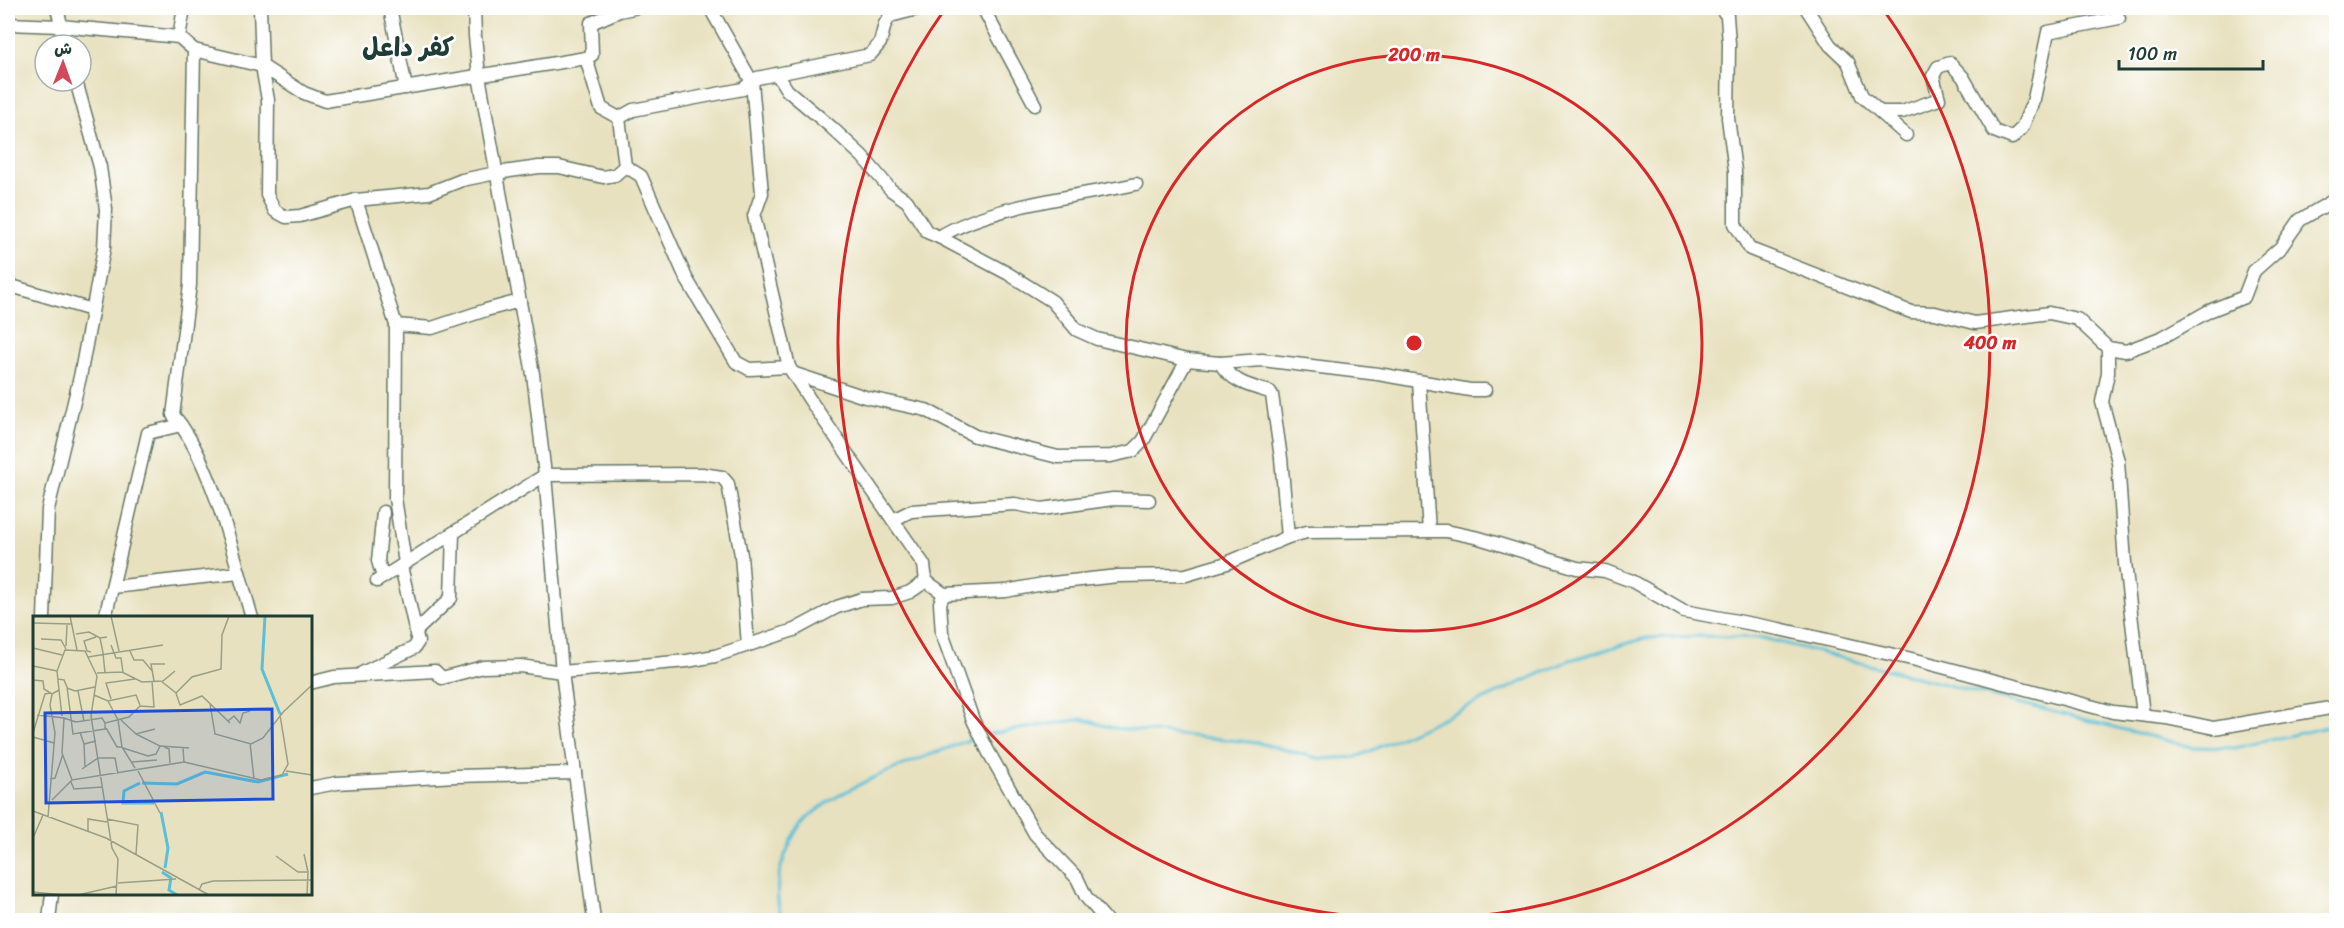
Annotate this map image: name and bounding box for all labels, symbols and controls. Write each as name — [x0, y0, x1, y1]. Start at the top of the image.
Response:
district label: كفر داعل — [362, 24, 455, 70]
north arrow — [33, 33, 93, 93]
scale bar — [2119, 33, 2263, 71]
text: ش — [54, 34, 72, 63]
text: 100 m — [2128, 38, 2177, 70]
text: 200 m — [1387, 39, 1440, 71]
text: 400 m — [1963, 327, 2016, 359]
centre of rings — [1404, 333, 1424, 353]
inset map — [33, 616, 312, 895]

